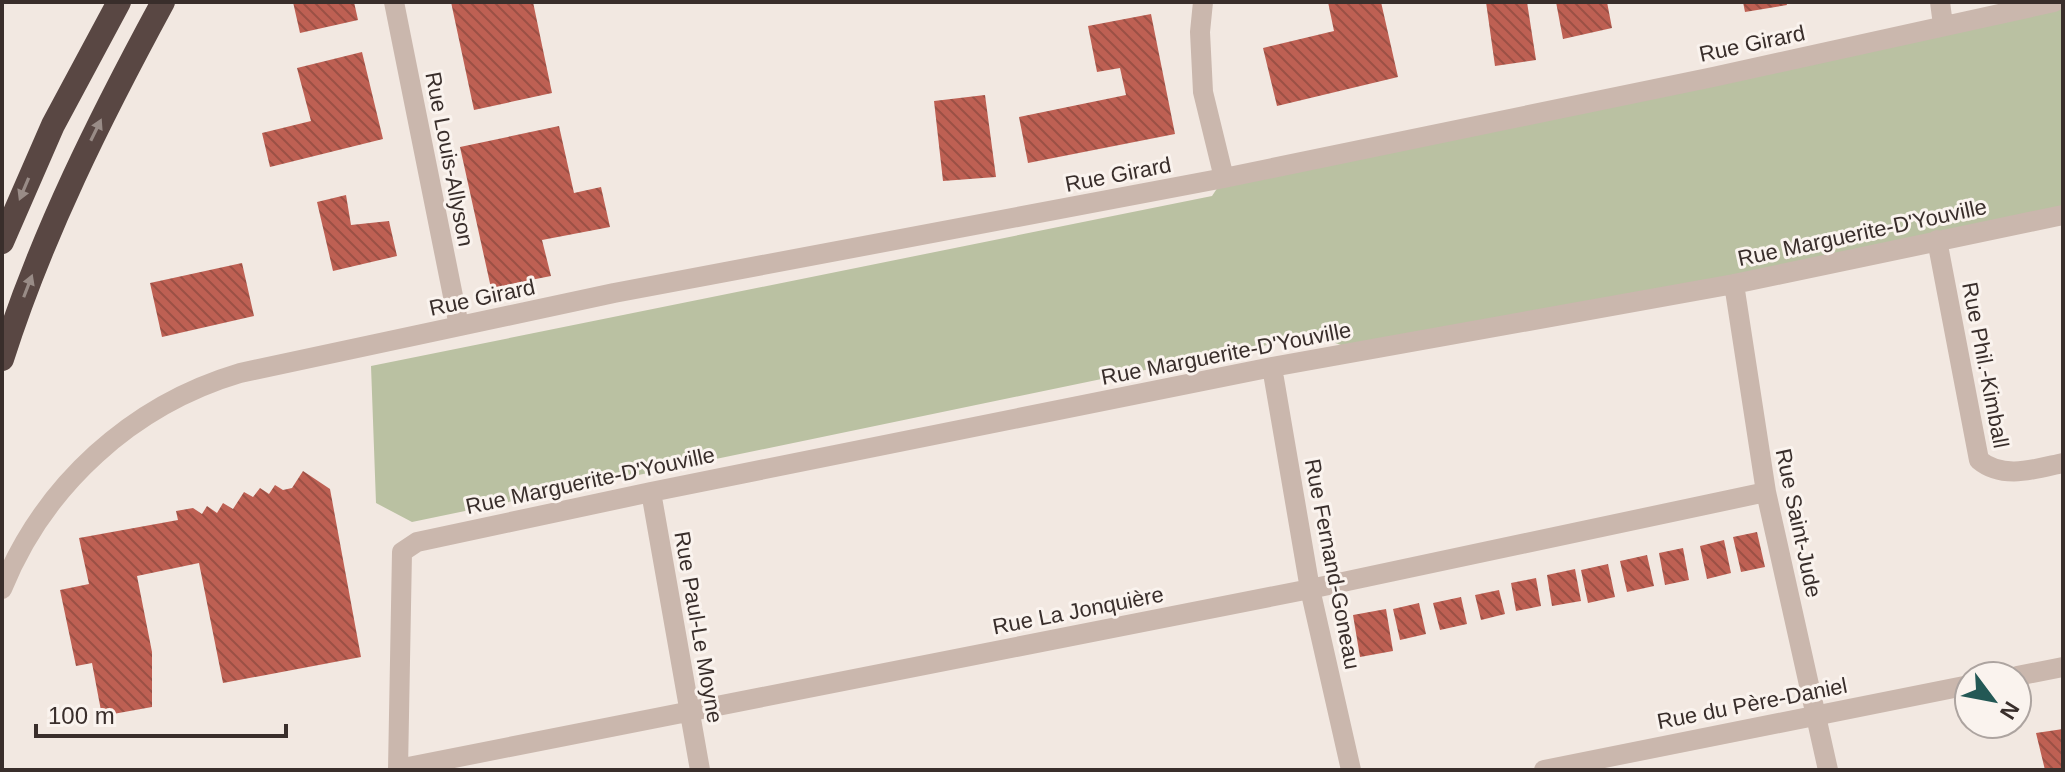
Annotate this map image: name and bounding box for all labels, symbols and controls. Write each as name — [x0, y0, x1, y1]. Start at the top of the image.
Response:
street label: Rue Girard — [1697, 20, 1807, 67]
street label: Rue Louis-Allyson — [420, 70, 479, 249]
one-way arrow — [89, 118, 102, 141]
street label: Rue Girard — [1063, 152, 1173, 197]
one-way arrow — [18, 177, 31, 201]
street label: Rue Marguerite-D'Youville — [1735, 194, 1989, 271]
one-way arrow — [22, 274, 35, 298]
street label: Rue Girard — [427, 274, 537, 321]
street label: Rue Phil.-Kimball — [1957, 280, 2014, 450]
street label: Rue Marguerite-D'Youville — [1099, 317, 1353, 390]
street label: Rue Marguerite-D'Youville — [463, 442, 717, 519]
street label: Rue Saint-Jude — [1771, 446, 1827, 600]
street label: Rue Fernand-Goneau — [1300, 457, 1365, 672]
street label: Rue Paul-Le Moyne — [669, 529, 728, 725]
street label: Rue La Jonquière — [990, 582, 1166, 639]
north arrow — [1953, 660, 2033, 740]
street label: Rue du Père-Daniel — [1655, 673, 1849, 734]
scale bar — [36, 688, 286, 738]
text: N — [1995, 697, 2024, 724]
text: 100 m — [48, 702, 115, 729]

